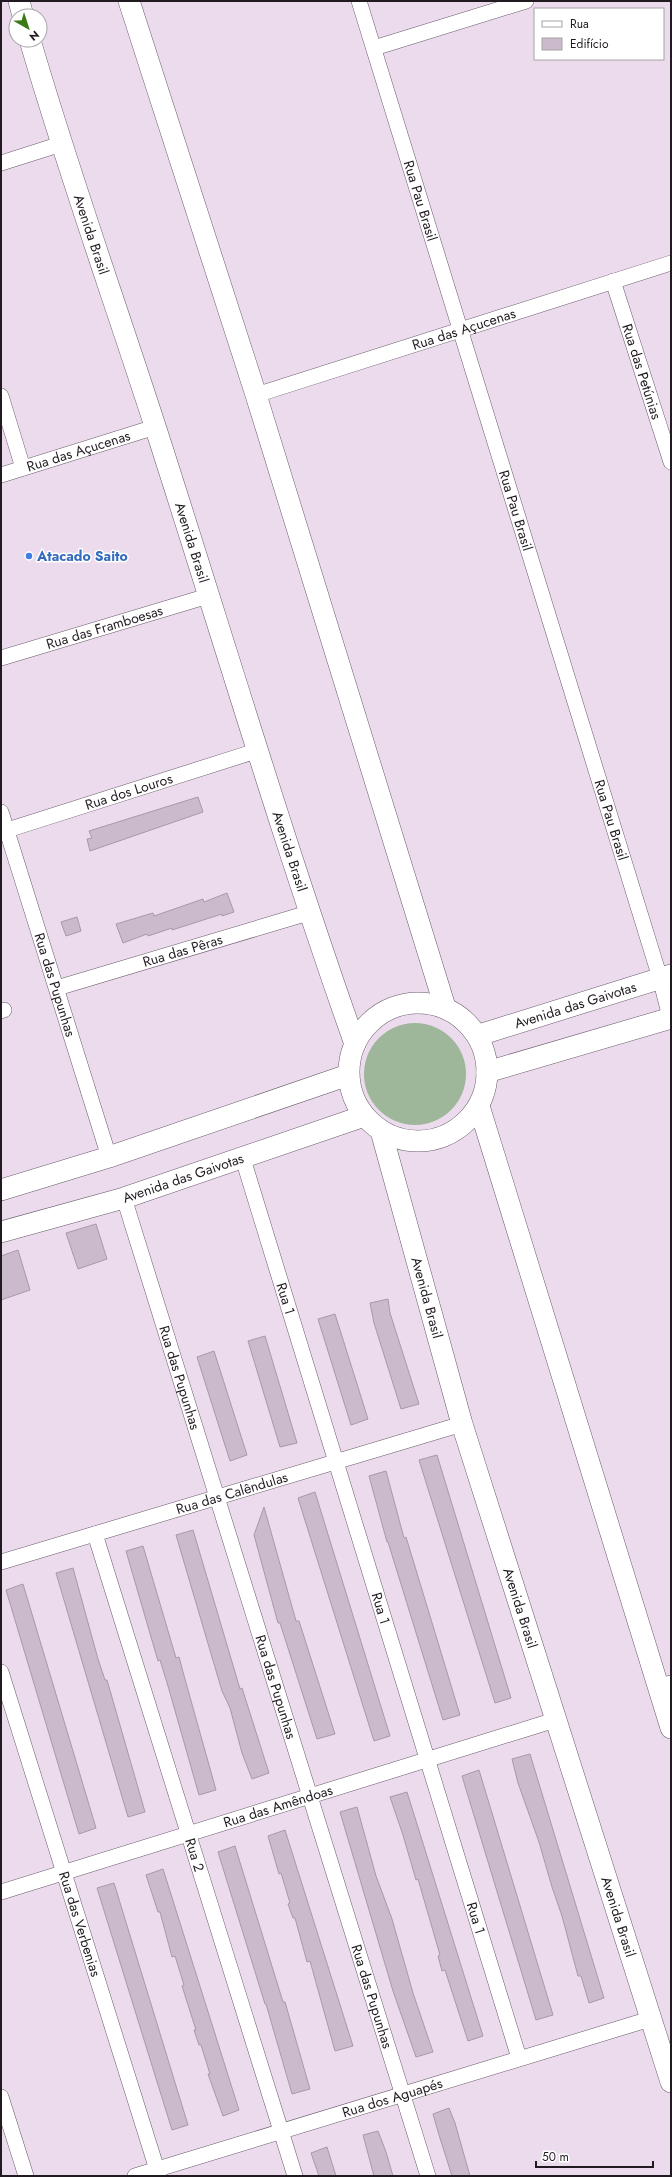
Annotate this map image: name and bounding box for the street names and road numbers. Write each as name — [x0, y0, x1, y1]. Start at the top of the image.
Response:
street label: Rua Pau Brasil — [399, 158, 442, 244]
street label: Avenida Brasil — [69, 192, 114, 277]
street label: Rua das Açucenas — [409, 303, 518, 355]
street label: Rua das Petúnias — [617, 321, 667, 422]
street label: Rua das Açucenas — [24, 425, 133, 476]
street label: Rua Pau Brasil — [494, 467, 538, 553]
street label: Avenida Brasil — [170, 500, 214, 585]
street label: Rua das Framboesas — [44, 600, 166, 654]
street label: Rua dos Louros — [82, 768, 175, 815]
street label: Rua Pau Brasil — [589, 777, 633, 863]
street label: Avenida Brasil — [267, 809, 312, 894]
street label: Rua das Pêras — [140, 929, 225, 972]
street label: Rua das Pupunhas — [29, 930, 81, 1040]
street label: Avenida das Gaivotas — [512, 976, 639, 1033]
street label: Avenida das Gaivotas — [120, 1148, 247, 1208]
street label: Avenida Brasil — [406, 1255, 448, 1341]
street label: Rua 1 — [272, 1280, 300, 1317]
street label: Rua das Pupunhas — [154, 1323, 205, 1432]
street label: Rua das Calêndulas — [174, 1467, 291, 1519]
street label: Avenida Brasil — [498, 1565, 543, 1651]
street label: Rua 1 — [367, 1590, 395, 1627]
street label: Rua das Pupunhas — [250, 1632, 302, 1742]
street label: Rua das Amêndoas — [221, 1780, 335, 1832]
street label: Rua 2 — [180, 1836, 210, 1874]
street label: Rua das Verbenias — [54, 1869, 106, 1979]
street label: Avenida Brasil — [596, 1874, 641, 1960]
street label: Rua 1 — [462, 1900, 490, 1936]
street label: Rua das Pupunhas — [347, 1942, 398, 2051]
street label: Rua dos Aguapés — [340, 2073, 445, 2122]

